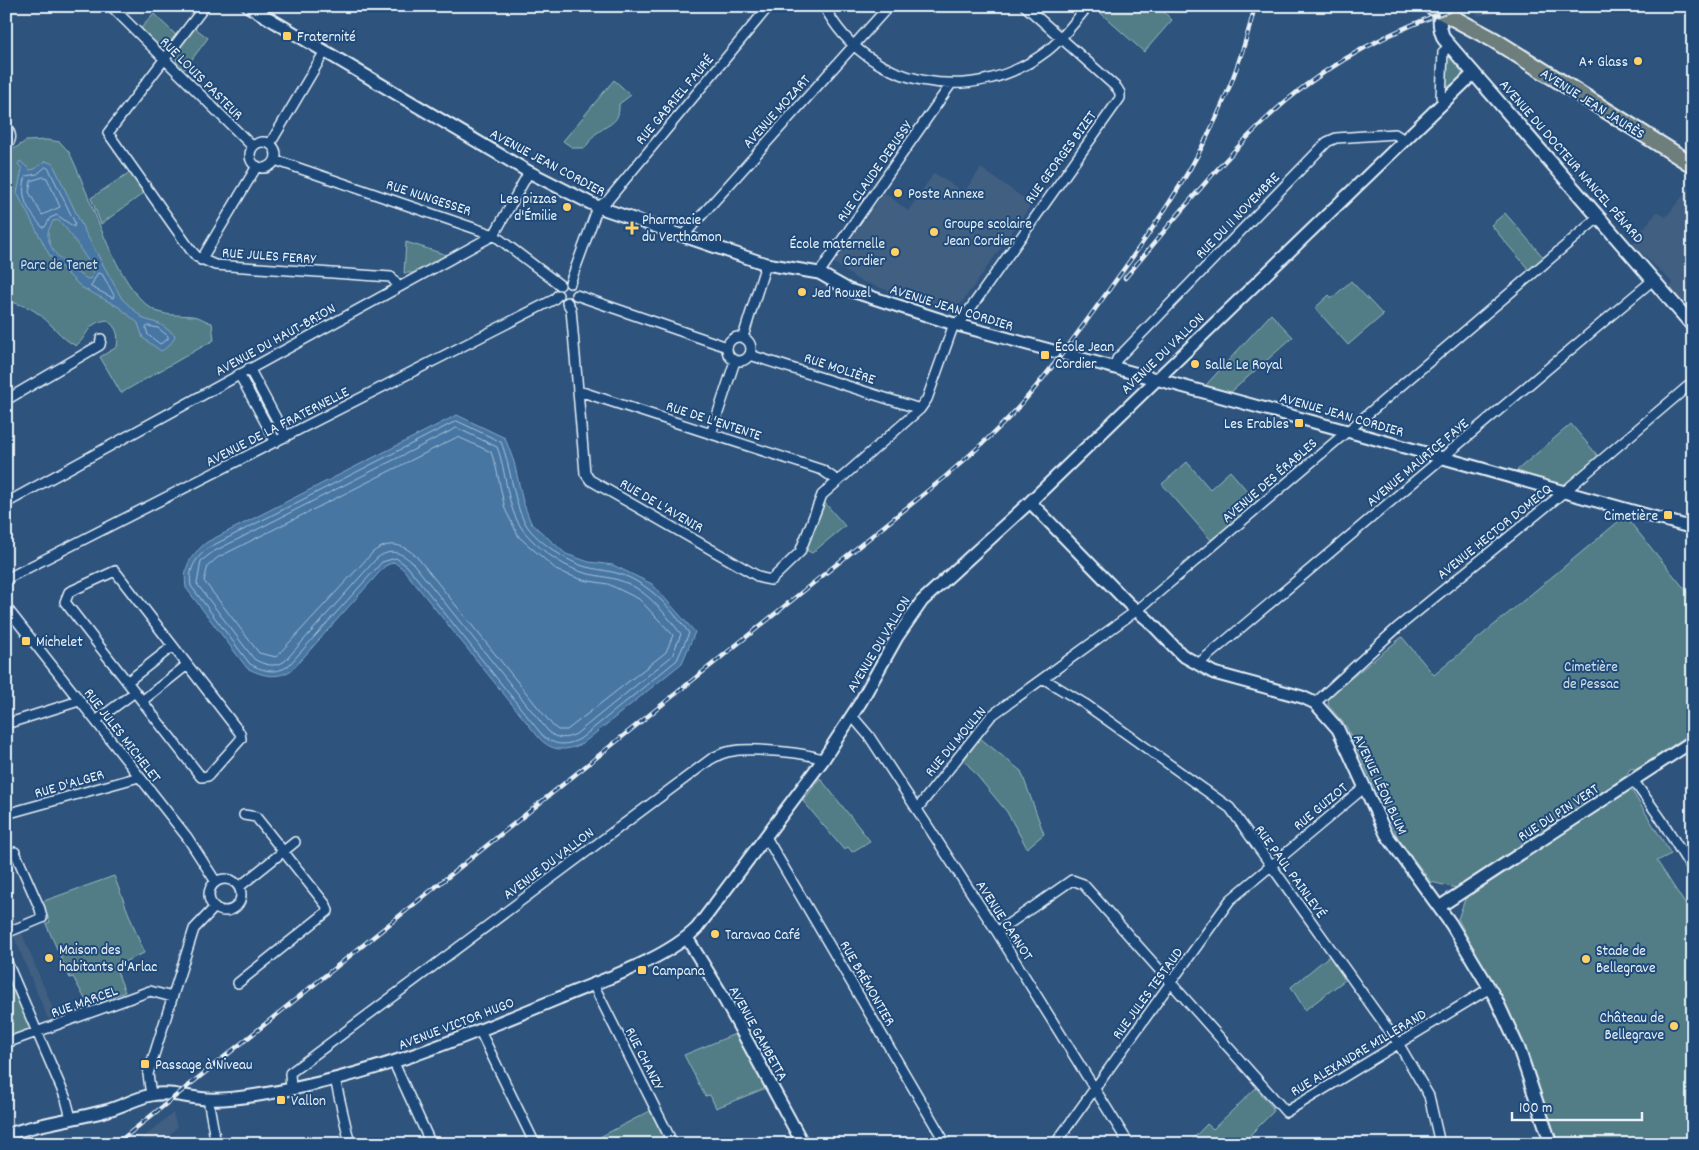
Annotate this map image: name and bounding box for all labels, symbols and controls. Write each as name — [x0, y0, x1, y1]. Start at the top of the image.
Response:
place label: Fraternité — [297, 27, 356, 49]
marker: Fraternité — [281, 30, 293, 42]
street label: RUE LOUIS PASTEUR — [154, 33, 247, 126]
street label: RUE GABRIEL FAURÉ — [631, 50, 720, 150]
place label: A+ Glass — [1579, 52, 1628, 74]
marker: A+ Glass — [1632, 55, 1644, 67]
street label: AVENUE JEAN JAURÈS — [1535, 64, 1649, 146]
street label: AVENUE MOZART — [738, 71, 817, 154]
street label: AVENUE DU DOCTEUR NANCEL PÉNARD — [1493, 75, 1648, 249]
street label: RUE GEORGES BIZET — [1020, 107, 1103, 209]
street label: RUE CLAUDE DEBUSSY — [832, 117, 919, 227]
street label: AVENUE JEAN CORDIER — [485, 124, 609, 204]
street label: RUE DU 11 NOVEMBRE — [1191, 168, 1286, 265]
street label: RUE NUNGESSER — [383, 175, 474, 223]
place label: Poste Annexe — [908, 184, 985, 206]
marker: Poste Annexe — [892, 187, 904, 199]
place label: Les pizzas d'Émilie — [500, 189, 557, 228]
marker: Les pizzas d'Émilie — [561, 201, 573, 213]
place label: Pharmacie du Verthamon — [642, 210, 722, 249]
place label: Groupe scolaire Jean Cordier — [944, 214, 1032, 253]
marker: Pharmacie du Verthamon — [626, 222, 638, 234]
marker: Groupe scolaire Jean Cordier — [928, 226, 940, 238]
place label: École maternelle Cordier — [790, 234, 885, 273]
street label: RUE JULES FERRY — [221, 243, 317, 271]
marker: École maternelle Cordier — [889, 246, 901, 258]
park label: Parc de Tenet — [20, 255, 98, 277]
street label: AVENUE JEAN CORDIER — [887, 280, 1016, 338]
place label: Jed Rouxel — [812, 283, 871, 305]
marker: Jed Rouxel — [796, 286, 808, 298]
street label: AVENUE DU HAUT-BRION — [212, 298, 340, 383]
street label: AVENUE DU VALLON — [1116, 309, 1210, 400]
place label: École Jean Cordier — [1055, 337, 1114, 376]
street label: RUE MOLIÈRE — [801, 348, 878, 392]
marker: École Jean Cordier — [1039, 349, 1051, 361]
place label: Salle Le Royal — [1205, 355, 1283, 377]
marker: Salle Le Royal — [1189, 358, 1201, 370]
street label: AVENUE DE LA FRATERNELLE — [202, 382, 354, 474]
street label: AVENUE JEAN CORDIER — [1277, 388, 1406, 444]
street label: RUE DE L'ENTENTE — [663, 396, 764, 448]
place label: Les Erables — [1224, 414, 1289, 436]
street label: AVENUE MAURICE FAYE — [1362, 414, 1475, 513]
marker: Les Erables — [1293, 417, 1305, 429]
street label: AVENUE DES ÉRABLES — [1218, 434, 1323, 529]
street label: RUE DE L'AVENIR — [615, 474, 707, 540]
street label: AVENUE HECTOR DOMECQ — [1433, 479, 1558, 586]
place label: Cimetière — [1604, 506, 1658, 528]
marker: Cimetière — [1662, 509, 1674, 521]
street label: AVENUE DU VALLON — [842, 593, 917, 697]
place label: Michelet — [36, 632, 83, 654]
marker: Michelet — [20, 635, 32, 647]
park label: Cimetière de Pessac — [1563, 657, 1619, 696]
street label: RUE JULES MICHELET — [77, 684, 165, 788]
street label: RUE DU MOULIN — [920, 702, 993, 782]
street label: AVENUE LÉON BLUM — [1346, 731, 1412, 839]
street label: RUE D'ALGER — [32, 764, 107, 805]
street label: RUE GUIZOT — [1289, 778, 1353, 837]
street label: RUE DU PIN VERT — [1514, 779, 1604, 848]
street label: RUE PAUL PAINLEVÉ — [1248, 821, 1331, 924]
street label: AVENUE DU VALLON — [499, 823, 599, 906]
street label: AVENUE CARNOT — [969, 877, 1038, 966]
place label: Taravao Café — [725, 925, 800, 947]
marker: Taravao Café — [709, 928, 721, 940]
street label: RUE BRÉMONTIER — [833, 937, 900, 1031]
place label: Maison des habitants d'Arlac — [59, 940, 157, 979]
place label: Stade de Bellegrave — [1596, 941, 1656, 980]
street label: RUE JULES TESTAUD — [1108, 943, 1190, 1045]
marker: Maison des habitants d'Arlac — [43, 952, 55, 964]
marker: Stade de Bellegrave — [1580, 953, 1592, 965]
place label: Campana — [652, 961, 706, 983]
marker: Campana — [636, 964, 648, 976]
street label: RUE MARCEL — [48, 981, 121, 1025]
street label: AVENUE GAMBETTA — [722, 982, 793, 1086]
street label: AVENUE VICTOR HUGO — [395, 993, 518, 1057]
street label: RUE ALEXANDRE MILLERAND — [1287, 1004, 1431, 1103]
place label: Château de Bellegrave — [1600, 1008, 1664, 1047]
marker: Château de Bellegrave — [1668, 1020, 1680, 1032]
street label: RUE CHANZY — [618, 1024, 669, 1094]
place label: Passage à Niveau — [155, 1055, 253, 1077]
marker: Passage à Niveau — [139, 1058, 151, 1070]
scale bar — [1512, 1090, 1642, 1122]
place label: Vallon — [291, 1091, 326, 1113]
marker: Vallon — [275, 1094, 287, 1106]
text: 100 m — [1519, 1098, 1552, 1120]

